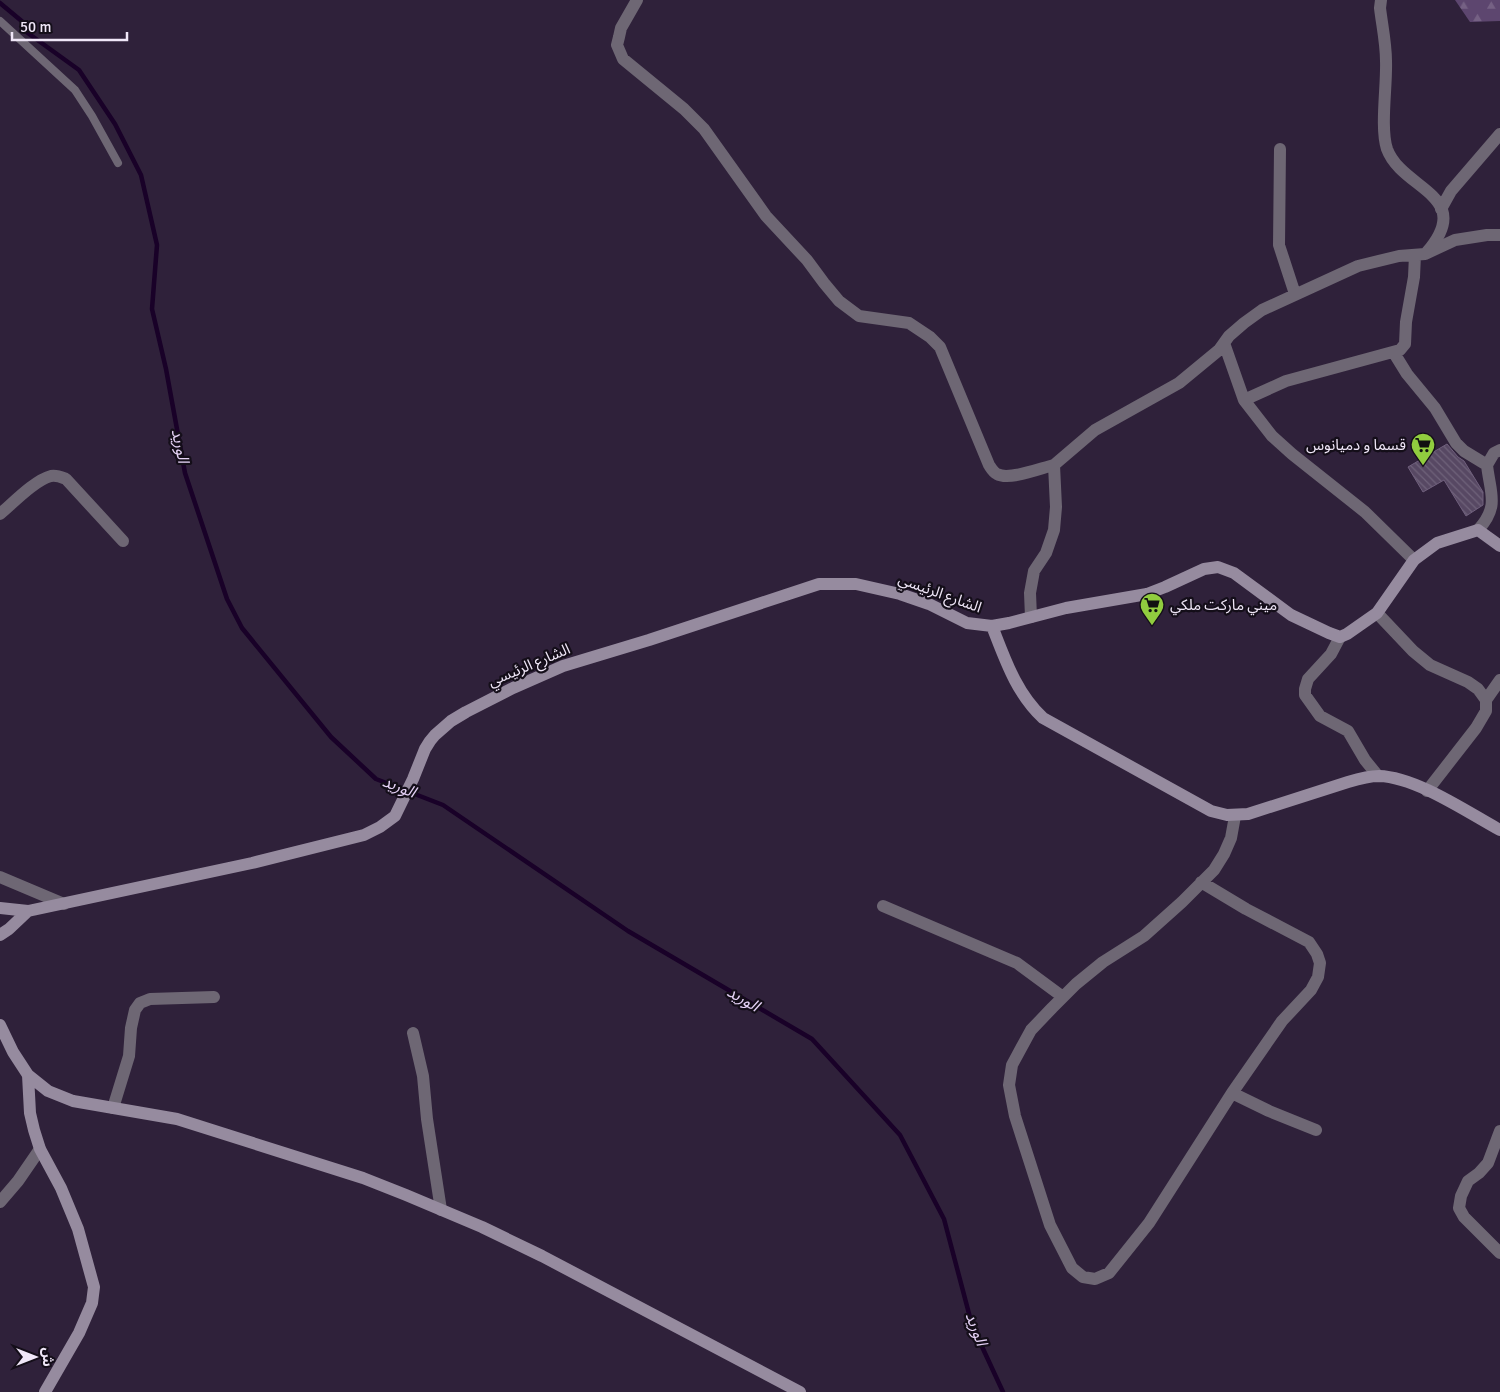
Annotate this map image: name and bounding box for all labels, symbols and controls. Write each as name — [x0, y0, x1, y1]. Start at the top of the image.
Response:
scale bar — [12, 10, 128, 42]
text: 50 m — [20, 18, 51, 36]
water label: الوريد — [167, 427, 194, 467]
supermarket icon: قسما و دميانوس — [1410, 432, 1436, 466]
place label: قسما و دميانوس — [1306, 436, 1406, 454]
street label: الشارع الرئيسي — [895, 570, 984, 619]
supermarket icon: ميني ماركت ملكي — [1139, 592, 1165, 626]
place label: ميني ماركت ملكي — [1170, 596, 1277, 616]
street label: الشارع الرئيسي — [485, 640, 574, 693]
water label: الوريد — [379, 772, 421, 803]
water label: الوريد — [723, 982, 765, 1017]
water label: الوريد — [961, 1309, 992, 1351]
north arrow — [10, 1332, 60, 1382]
text: ش — [39, 1347, 56, 1367]

